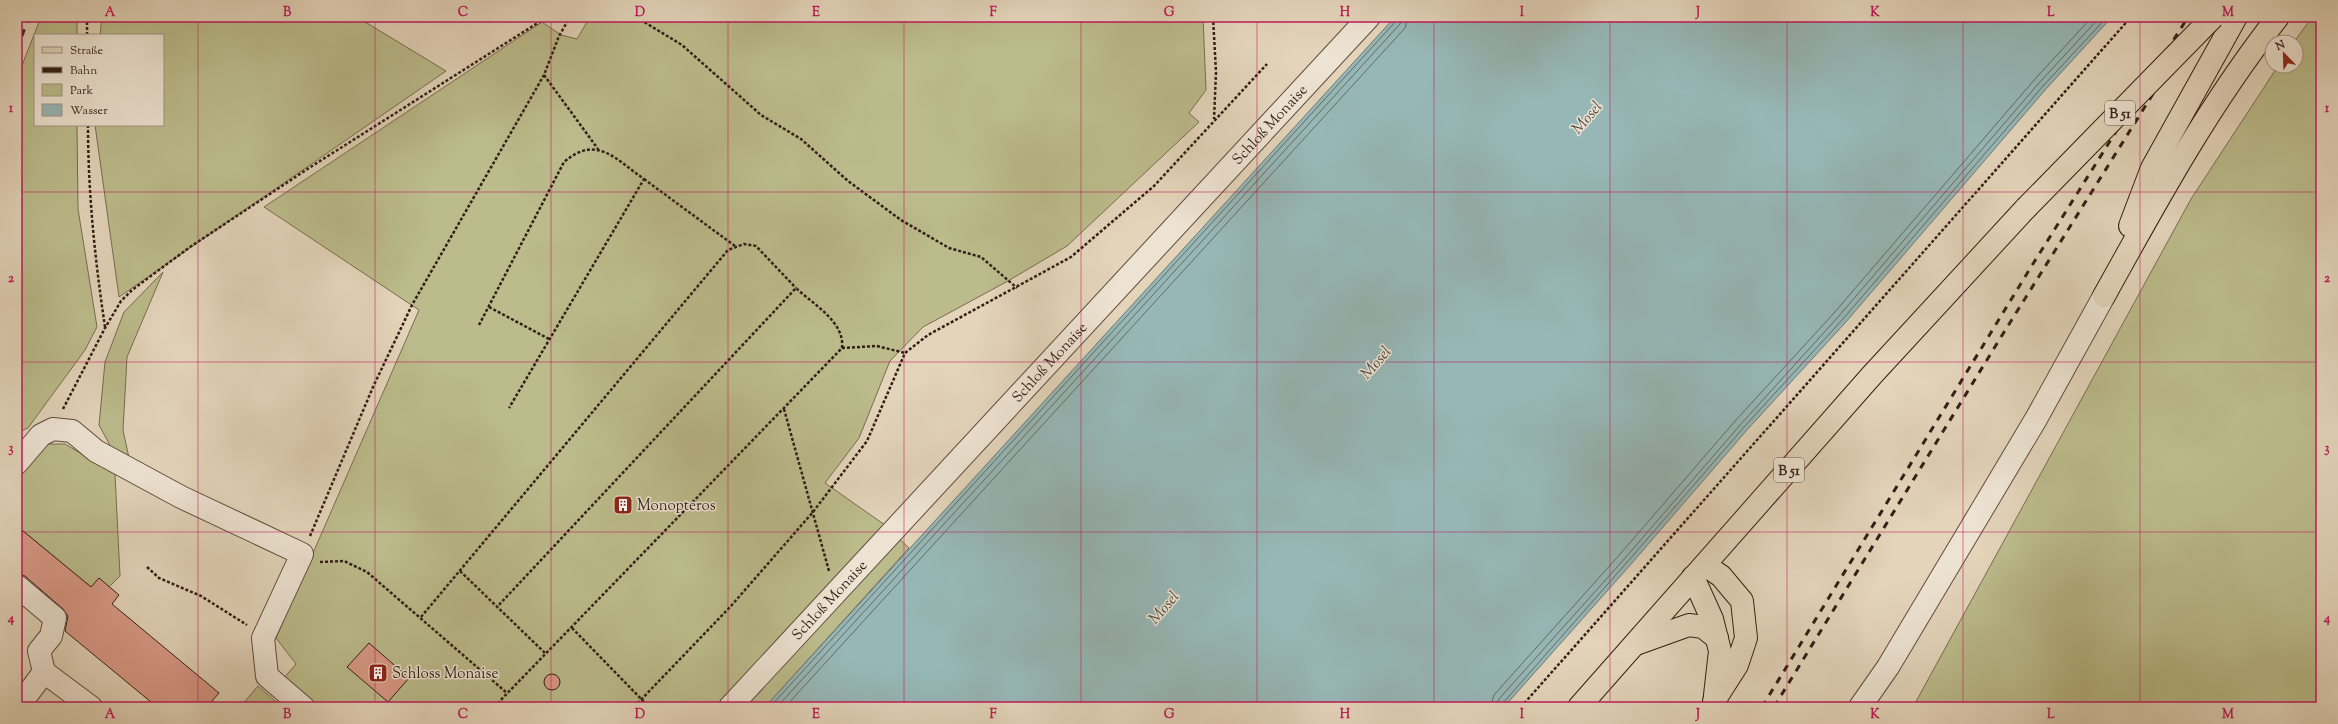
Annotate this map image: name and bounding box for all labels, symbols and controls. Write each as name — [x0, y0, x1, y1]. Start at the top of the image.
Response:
text: A — [105, 4, 116, 22]
text: B — [283, 4, 292, 22]
text: C — [458, 4, 468, 22]
text: D — [635, 4, 645, 22]
text: E — [812, 4, 820, 22]
text: F — [989, 4, 997, 22]
text: G — [1164, 4, 1175, 22]
text: H — [1340, 4, 1351, 22]
text: I — [1520, 4, 1525, 22]
text: J — [1695, 4, 1700, 22]
text: K — [1870, 4, 1880, 22]
text: L — [2047, 4, 2055, 22]
text: M — [2222, 4, 2234, 22]
legend — [34, 34, 164, 126]
north arrow — [2264, 34, 2304, 74]
text: N — [2272, 37, 2288, 55]
text: Straße — [70, 42, 104, 60]
text: Bahn — [70, 62, 97, 80]
street label: Schloß Monaise — [1228, 81, 1313, 170]
text: Park — [70, 82, 93, 100]
water label: Mosel — [1567, 97, 1609, 140]
text: 1 — [9, 100, 14, 118]
text: 1 — [2325, 100, 2330, 118]
road number: B 51 — [2105, 101, 2135, 125]
text: Wasser — [70, 102, 108, 120]
text: 2 — [8, 270, 15, 288]
text: 2 — [2324, 270, 2331, 288]
street label: Schloß Monaise — [1008, 318, 1093, 408]
water label: Mosel — [1356, 342, 1398, 385]
text: 3 — [8, 440, 14, 458]
text: 3 — [2324, 440, 2330, 458]
road number: B 51 — [1774, 458, 1804, 482]
building icon: Monopteros — [612, 494, 634, 516]
place label: Monopteros — [637, 496, 716, 517]
street label: Schloß Monaise — [788, 556, 873, 646]
water label: Mosel — [1144, 587, 1186, 630]
text: 4 — [7, 610, 15, 628]
text: 4 — [2323, 610, 2331, 628]
building icon: Schloss Monaise — [367, 662, 389, 684]
place label: Schloss Monaise — [392, 664, 498, 685]
text: A — [105, 706, 116, 724]
text: B — [283, 706, 292, 724]
text: C — [458, 706, 468, 724]
text: D — [635, 706, 645, 724]
text: E — [812, 706, 820, 724]
text: F — [989, 706, 997, 724]
text: G — [1164, 706, 1175, 724]
text: H — [1340, 706, 1351, 724]
text: I — [1520, 706, 1525, 724]
text: J — [1695, 706, 1700, 724]
text: K — [1870, 706, 1880, 724]
text: L — [2047, 706, 2055, 724]
text: M — [2222, 706, 2234, 724]

